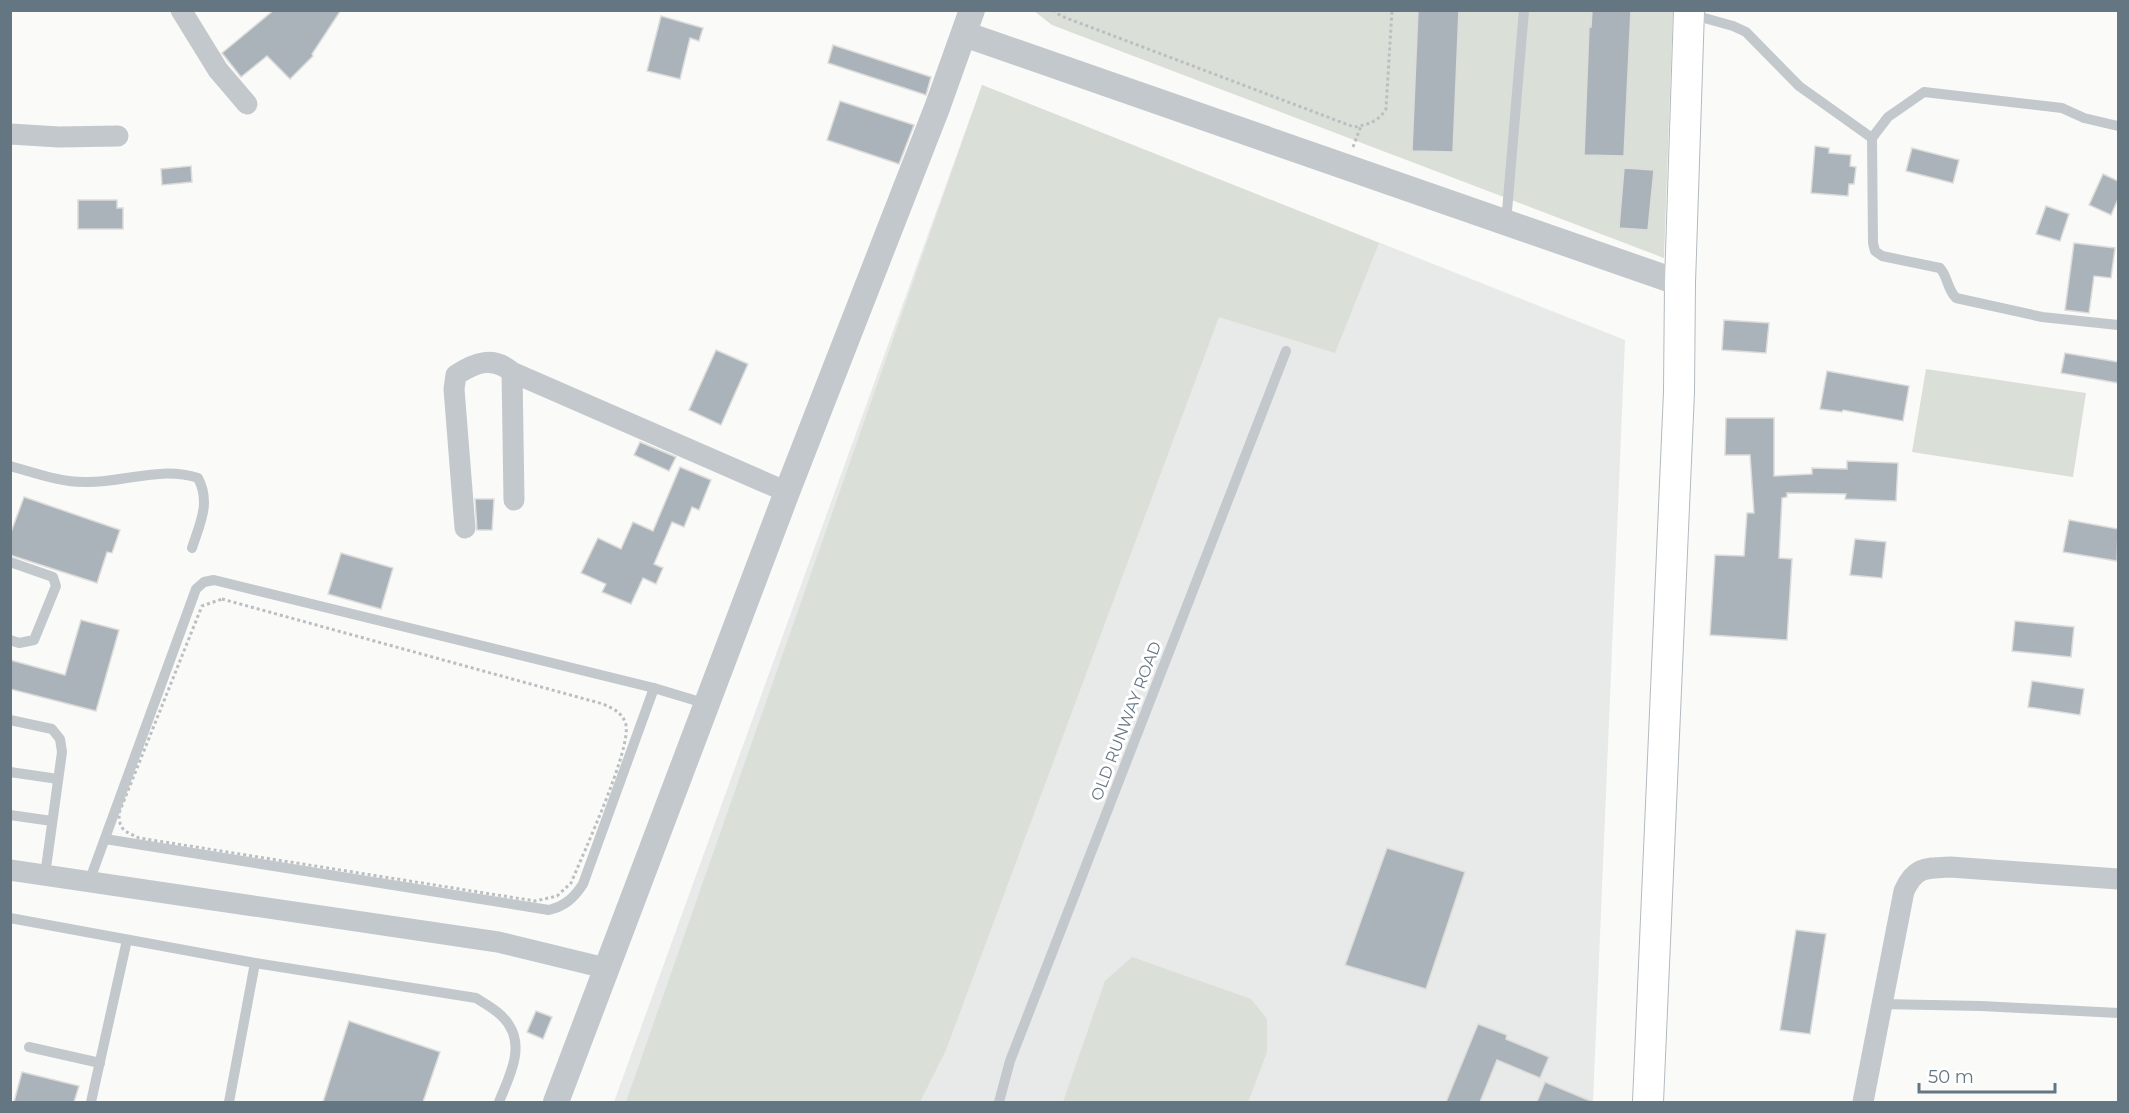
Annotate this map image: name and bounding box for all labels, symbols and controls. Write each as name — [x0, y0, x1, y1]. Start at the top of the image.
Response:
street label: OLD RUNWAY ROAD — [1087, 639, 1165, 803]
scale bar — [1919, 1056, 2056, 1094]
text: 50 m — [1928, 1066, 1974, 1088]

